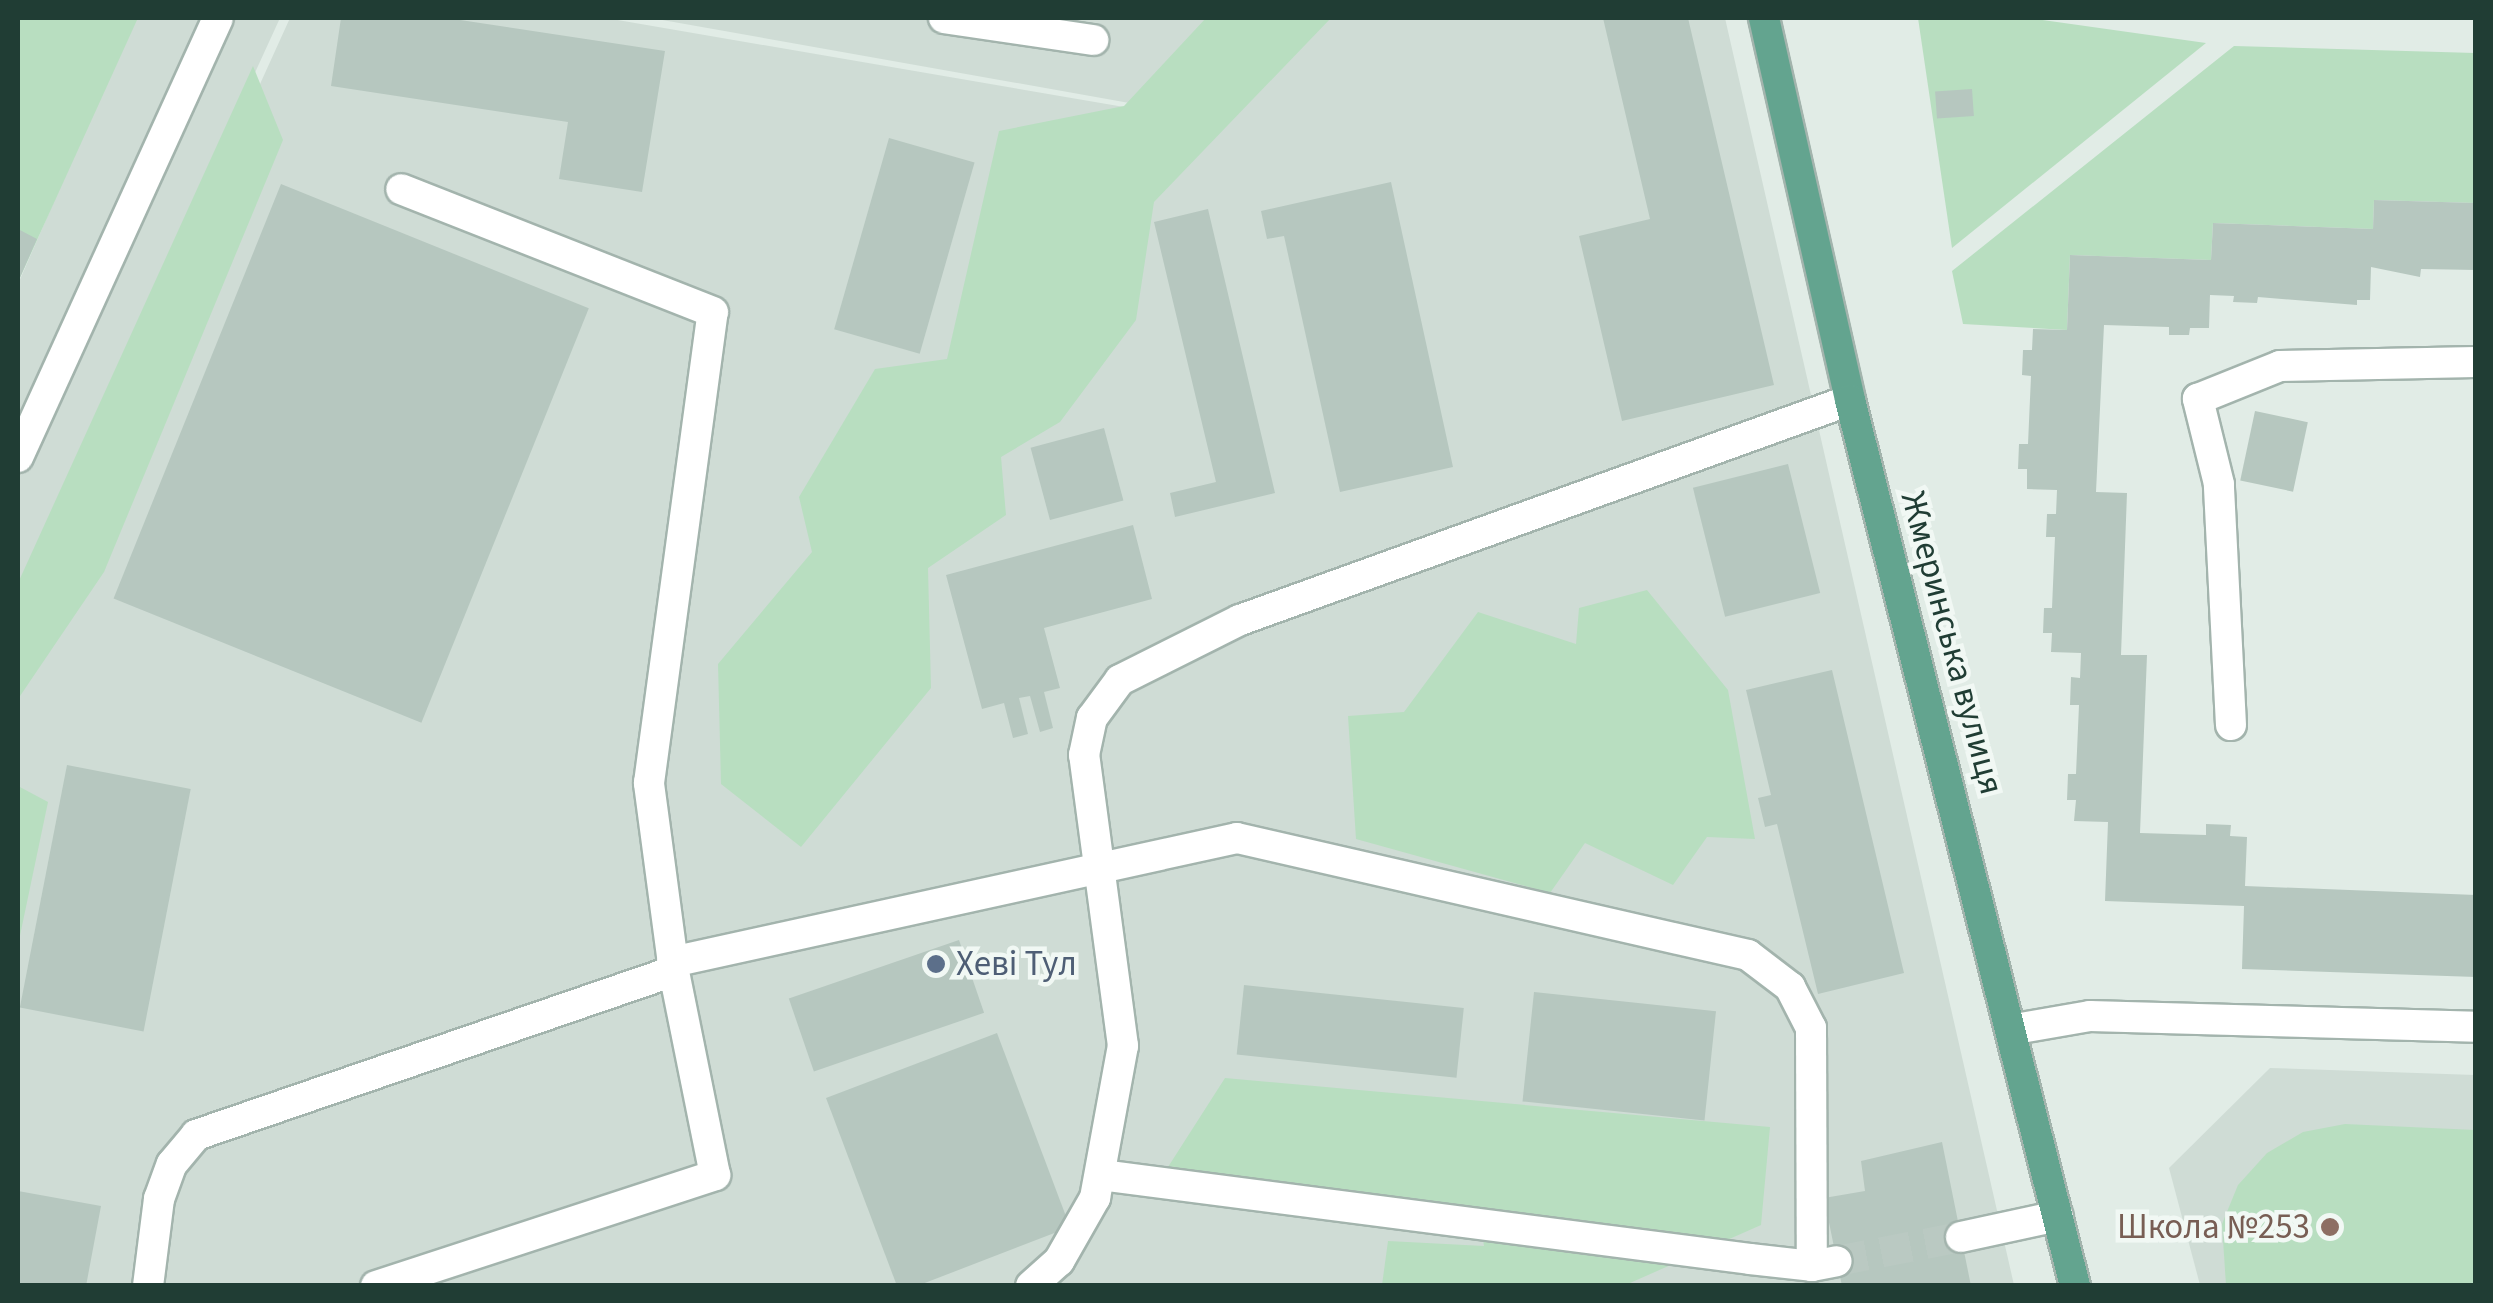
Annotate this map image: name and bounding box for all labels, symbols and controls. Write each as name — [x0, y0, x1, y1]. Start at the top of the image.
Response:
street label: Жмеринська вулиця — [1891, 487, 2013, 799]
place label: Хеві Тул — [956, 943, 1077, 985]
marker: Хеві Тул — [925, 953, 947, 975]
place label: Школа №253 — [2117, 1206, 2310, 1248]
marker: Школа №253 — [2319, 1216, 2341, 1238]

